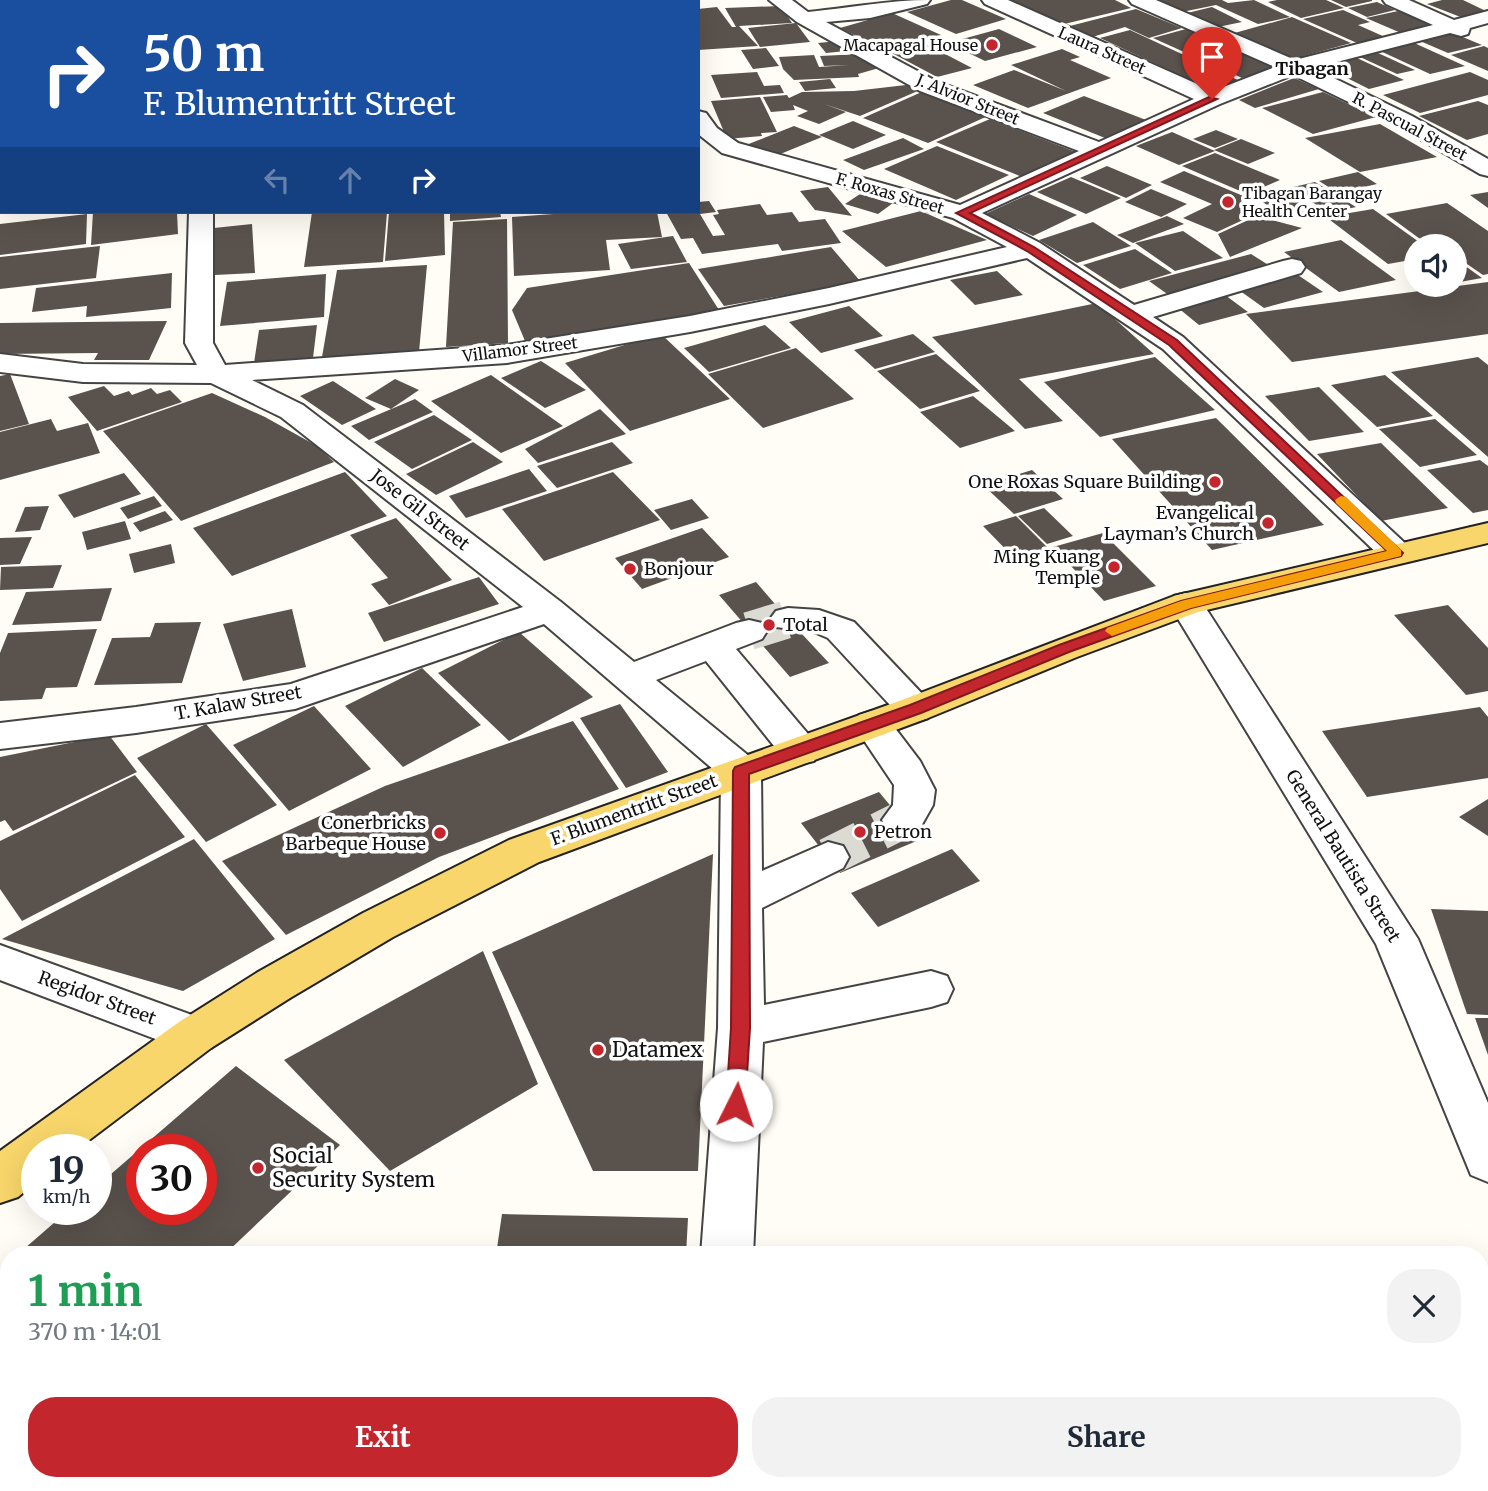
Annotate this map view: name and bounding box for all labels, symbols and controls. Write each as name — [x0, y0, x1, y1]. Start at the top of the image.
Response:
street label: Laura Street — [1055, 22, 1150, 79]
text: 50 m — [143, 23, 264, 84]
pin — [1182, 27, 1242, 99]
icon: right — [28, 28, 119, 119]
place label: Macapagal House — [843, 35, 978, 55]
marker: Macapagal House — [984, 37, 1000, 53]
icon: arrive — [1193, 38, 1231, 76]
district label: Tibagan — [1275, 57, 1349, 80]
street label: J. Alvior Street — [913, 69, 1023, 129]
text: F. Blumentritt Street — [143, 84, 456, 124]
street label: R. Pascual Street — [1349, 87, 1471, 165]
icon: left — [258, 161, 296, 199]
icon: ahead — [331, 161, 369, 199]
icon: right — [404, 161, 442, 199]
street label: F. Roxas Street — [834, 168, 947, 218]
place label: Tibagan Barangay Health Center — [1242, 183, 1383, 221]
marker: Tibagan Barangay Health Center — [1220, 194, 1236, 210]
map controls — [1404, 234, 1467, 297]
button: sound — [1404, 234, 1467, 297]
street label: Villamor Street — [460, 332, 580, 366]
street label: Jose Gil Street — [365, 463, 474, 555]
place label: One Roxas Square Building — [968, 470, 1201, 493]
marker: One Roxas Square Building — [1207, 474, 1223, 490]
place label: Evangelical Layman’s Church — [1104, 501, 1254, 545]
marker: Evangelical Layman’s Church — [1260, 515, 1276, 531]
place label: Ming Kuang Temple — [994, 545, 1100, 589]
place label: Bonjour — [644, 557, 714, 580]
marker: Ming Kuang Temple — [1106, 559, 1122, 575]
marker: Bonjour — [622, 561, 638, 577]
place label: Total — [783, 613, 828, 636]
marker: Total — [761, 617, 777, 633]
street label: T. Kalaw Street — [173, 680, 303, 725]
street label: General Bautista Street — [1281, 765, 1406, 946]
street label: F. Blumentritt Street — [547, 769, 720, 850]
place label: Conerbricks Barbeque House — [285, 811, 426, 855]
place label: Petron — [874, 820, 932, 843]
marker: Petron — [852, 824, 868, 840]
marker: Conerbricks Barbeque House — [432, 825, 448, 841]
street label: Regidor Street — [35, 966, 159, 1030]
place label: Datamex — [612, 1036, 703, 1063]
marker: Datamex — [590, 1042, 606, 1058]
position arrow — [699, 1068, 773, 1142]
speed limit sign: 30 — [126, 1134, 217, 1225]
place label: Social Security System — [272, 1142, 435, 1193]
text: 19 — [48, 1148, 85, 1192]
marker: Social Security System — [250, 1160, 266, 1176]
text: km/h — [43, 1185, 90, 1208]
text: 1 min — [28, 1265, 142, 1317]
button: close — [1387, 1269, 1461, 1343]
text: 370 m · 14:01 — [28, 1317, 161, 1346]
button: Exit — [28, 1397, 738, 1477]
button: Share — [752, 1397, 1461, 1477]

